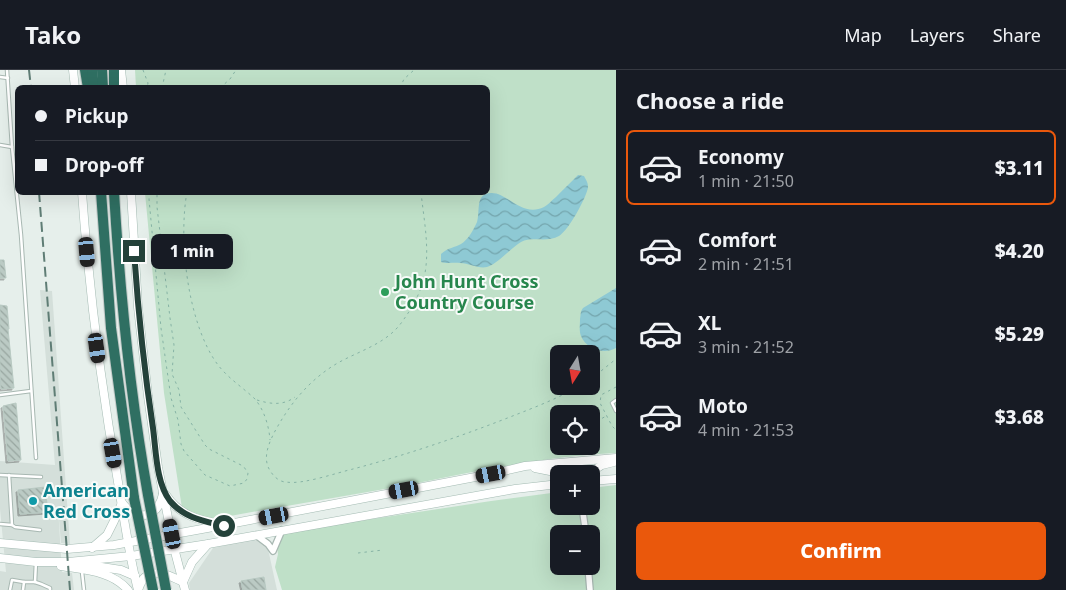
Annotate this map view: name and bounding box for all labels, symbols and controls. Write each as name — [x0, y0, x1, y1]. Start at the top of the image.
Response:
text: Tako — [25, 18, 81, 51]
text: Map — [844, 23, 882, 47]
text: Layers — [910, 23, 965, 47]
text: Share — [993, 23, 1041, 47]
text: Choose a ride — [636, 85, 784, 115]
text: Pickup — [65, 103, 128, 129]
text: Economy — [698, 144, 784, 170]
icon: car — [638, 145, 683, 190]
text: Drop-off — [65, 152, 144, 178]
text: $3.11 — [995, 155, 1044, 181]
text: 1 min · 21:50 — [698, 170, 794, 192]
text: Comfort — [698, 227, 777, 253]
icon: car — [638, 228, 683, 273]
callout: 1 min — [152, 234, 234, 268]
car — [78, 236, 95, 268]
text: $4.20 — [995, 238, 1044, 264]
route end — [123, 240, 145, 262]
text: 1 min — [170, 240, 214, 262]
text: 2 min · 21:51 — [698, 253, 794, 275]
place label: John Hunt Cross Country Course — [393, 269, 539, 314]
marker: John Hunt Cross Country Course — [379, 286, 391, 298]
text: XL — [698, 310, 721, 336]
icon: car — [638, 311, 683, 356]
text: $5.29 — [995, 321, 1044, 347]
car — [87, 332, 106, 364]
text: 3 min · 21:52 — [698, 336, 794, 358]
north arrow — [550, 345, 600, 395]
map controls — [550, 345, 600, 575]
text: Moto — [698, 393, 748, 419]
icon: car — [638, 394, 683, 439]
text: $3.68 — [995, 404, 1044, 430]
button: locate — [550, 405, 600, 455]
text: 4 min · 21:53 — [698, 419, 794, 441]
car — [103, 437, 122, 469]
car — [474, 464, 507, 484]
button: + — [550, 465, 600, 515]
place label: American Red Cross — [43, 478, 130, 523]
car — [387, 480, 420, 500]
marker: American Red Cross — [27, 495, 39, 507]
car — [257, 506, 290, 526]
route start — [213, 515, 235, 537]
car — [161, 518, 182, 550]
button: Confirm — [636, 522, 1046, 580]
button: − — [550, 525, 600, 575]

